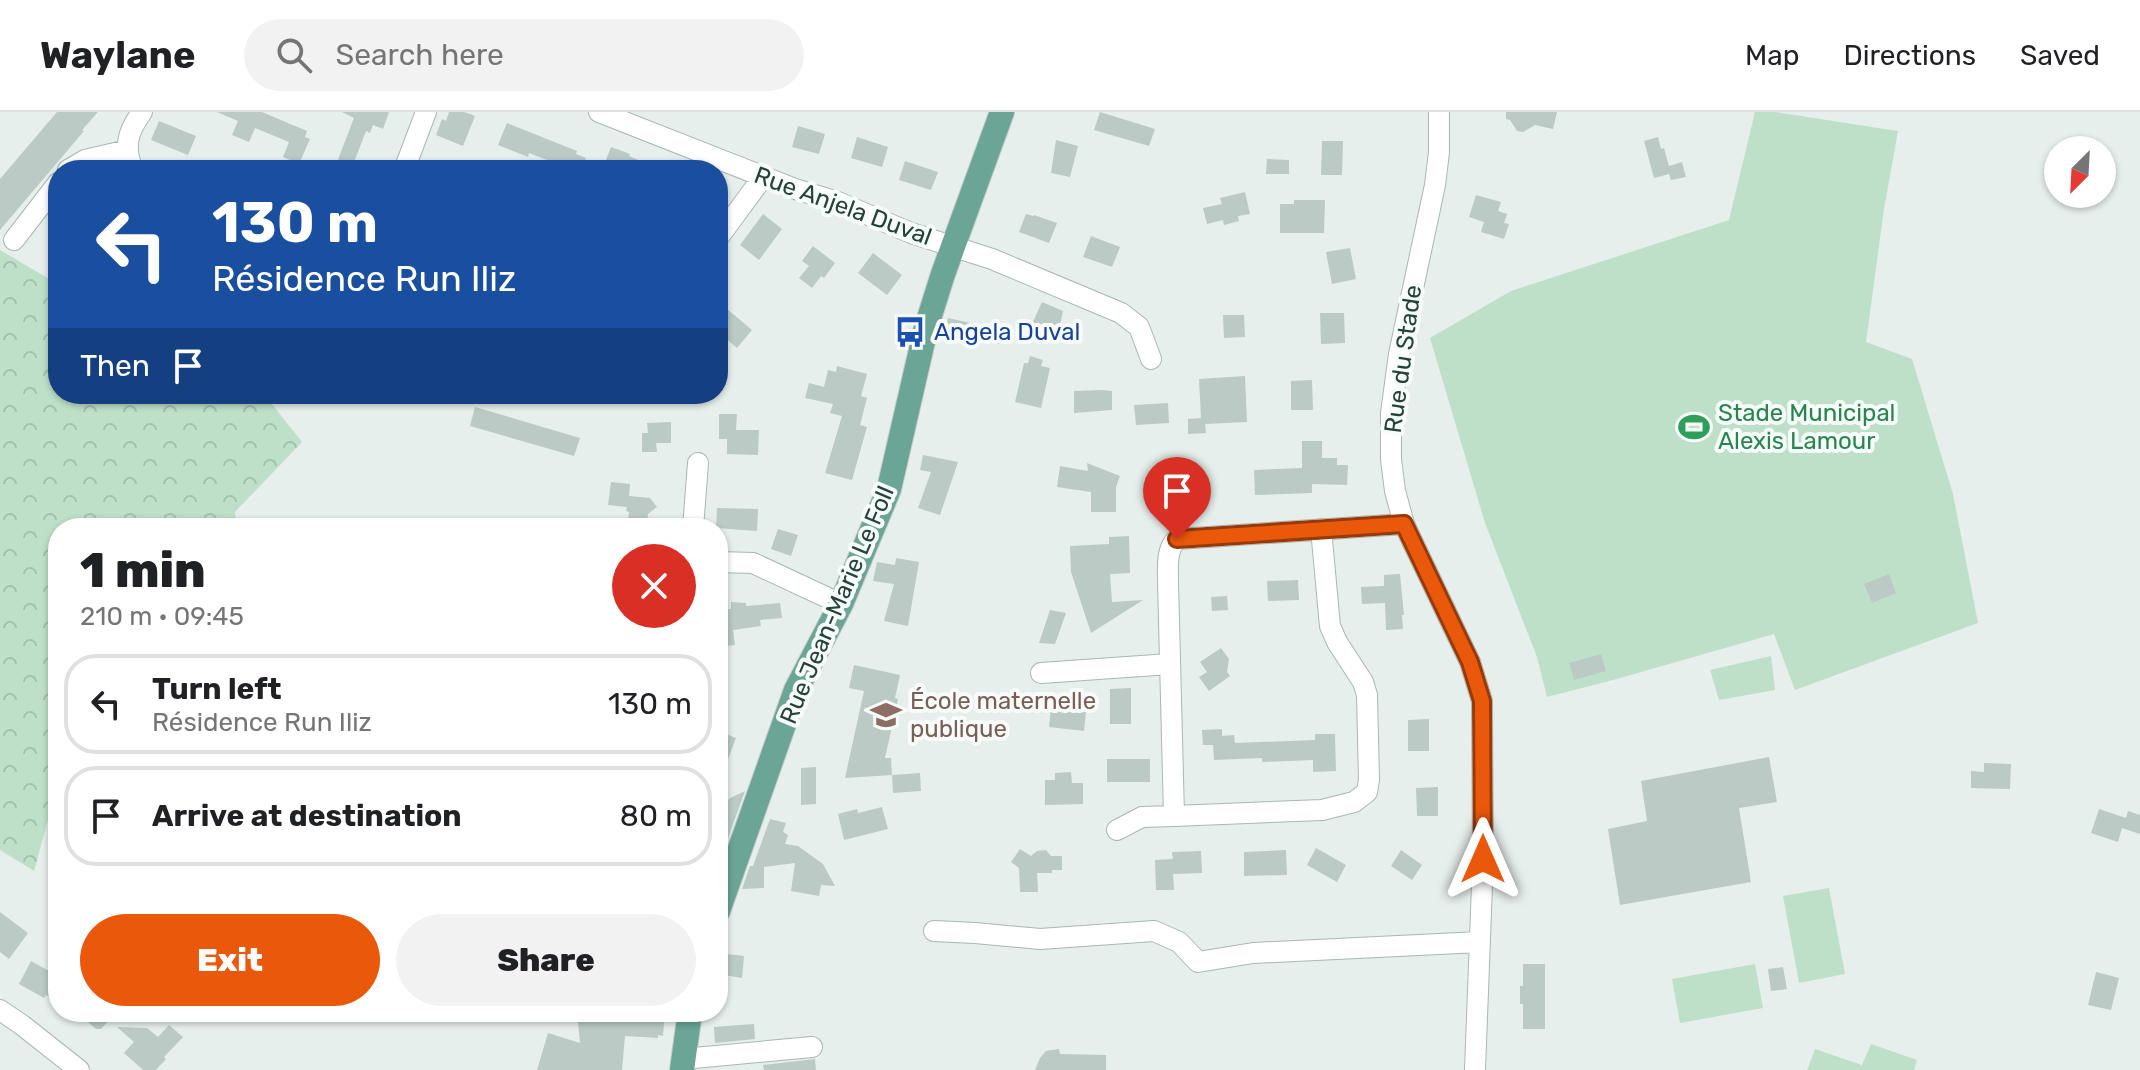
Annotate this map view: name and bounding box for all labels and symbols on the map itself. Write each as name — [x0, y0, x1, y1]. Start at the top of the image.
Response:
north arrow — [2044, 136, 2116, 208]
street label: Rue Anjela Duval — [750, 161, 936, 251]
street label: Rue du Stade — [1379, 283, 1427, 435]
bus stop icon: Angela Duval — [893, 315, 927, 349]
place label: Angela Duval — [934, 318, 1080, 346]
place label: Stade Municipal Alexis Lamour — [1718, 399, 1895, 455]
sports icon: Stade Municipal Alexis Lamour — [1677, 410, 1711, 444]
pin — [1143, 457, 1211, 539]
street label: Rue Jean-Marie Le Foll — [774, 482, 900, 728]
place label: École maternelle publique — [910, 687, 1096, 743]
school or university icon: École maternelle publique — [869, 698, 903, 732]
position arrow — [1441, 817, 1525, 901]

